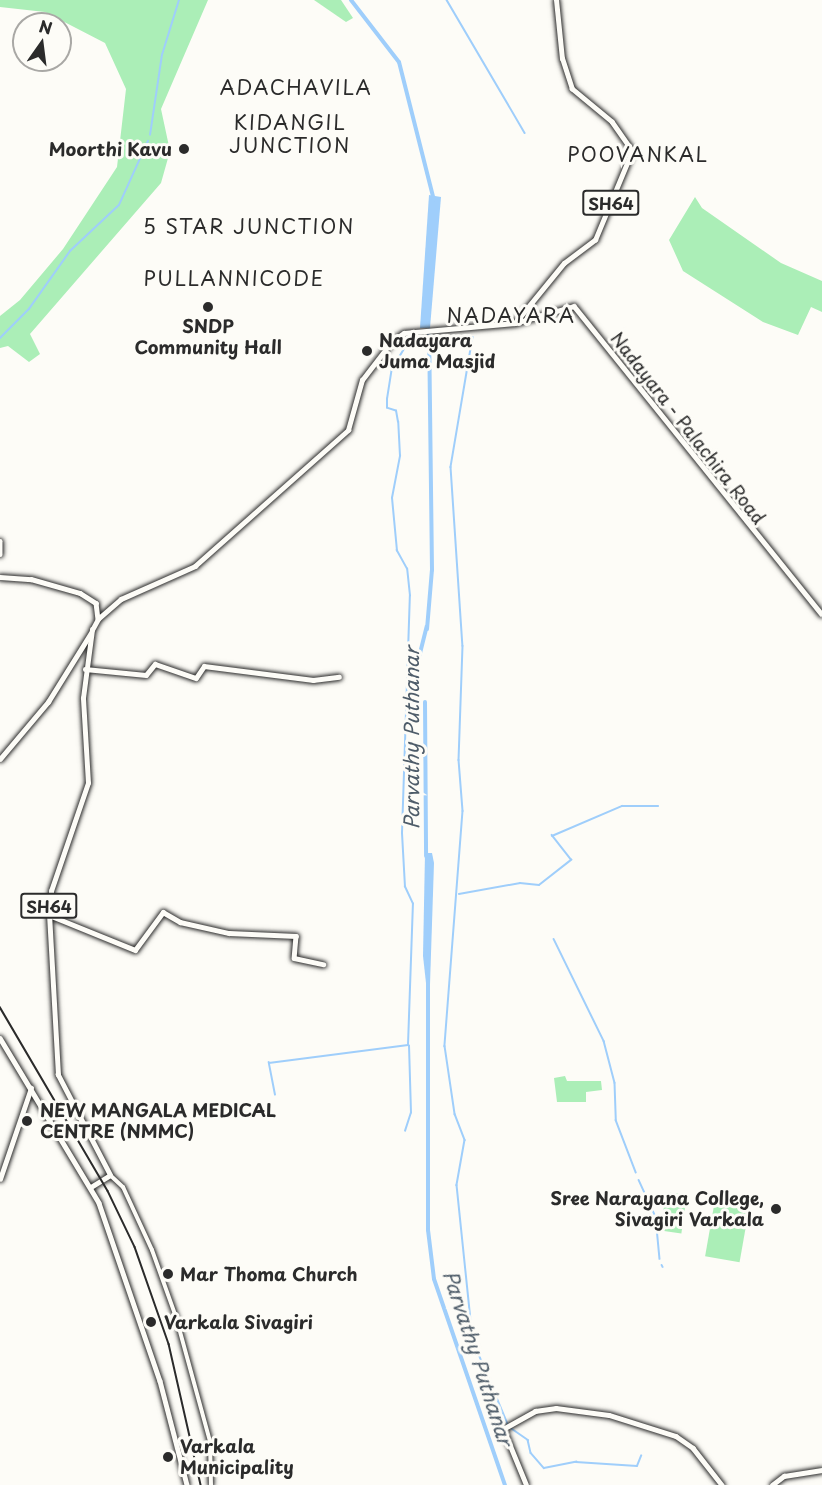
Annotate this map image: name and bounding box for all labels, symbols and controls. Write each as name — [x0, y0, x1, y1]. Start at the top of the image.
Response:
north arrow — [12, 12, 72, 72]
text: N — [37, 13, 55, 40]
district label: ADACHAVILA — [219, 75, 373, 99]
district label: KIDANGIL JUNCTION — [230, 111, 350, 158]
place label: Moorthi Kavu — [49, 138, 172, 160]
marker: Moorthi Kavu — [177, 142, 191, 156]
district label: POOVANKAL — [568, 142, 708, 166]
road number: SH64 — [581, 190, 641, 216]
district label: 5 STAR JUNCTION — [144, 214, 354, 238]
district label: PULLANNICODE — [144, 266, 324, 290]
marker: SNDP Community Hall — [201, 300, 215, 314]
district label: NADAYARA — [447, 303, 575, 327]
place label: SNDP Community Hall — [134, 316, 282, 358]
street label: Nadayara - Palachira Road — [606, 327, 770, 529]
place label: Nadayara Juma Masjid — [379, 330, 496, 372]
marker: Nadayara Juma Masjid — [360, 344, 374, 358]
water label: Parvathy Puthanar — [399, 647, 423, 829]
road number: SH64 — [19, 893, 79, 919]
place label: NEW MANGALA MEDICAL CENTRE (NMMC) — [40, 1100, 278, 1142]
marker: NEW MANGALA MEDICAL CENTRE (NMMC) — [18, 1112, 36, 1130]
place label: Sree Narayana College, Sivagiri Varkala — [550, 1188, 764, 1230]
marker: Sree Narayana College, Sivagiri Varkala — [769, 1202, 783, 1216]
place label: Mar Thoma Church — [180, 1263, 358, 1285]
marker: Mar Thoma Church — [161, 1267, 175, 1281]
water label: Parvathy Puthanar — [439, 1268, 517, 1448]
place label: Varkala Sivagiri — [164, 1311, 314, 1333]
marker: Varkala Sivagiri — [142, 1313, 160, 1331]
place label: Varkala Municipality — [180, 1436, 294, 1478]
marker: Varkala Municipality — [161, 1450, 175, 1464]

